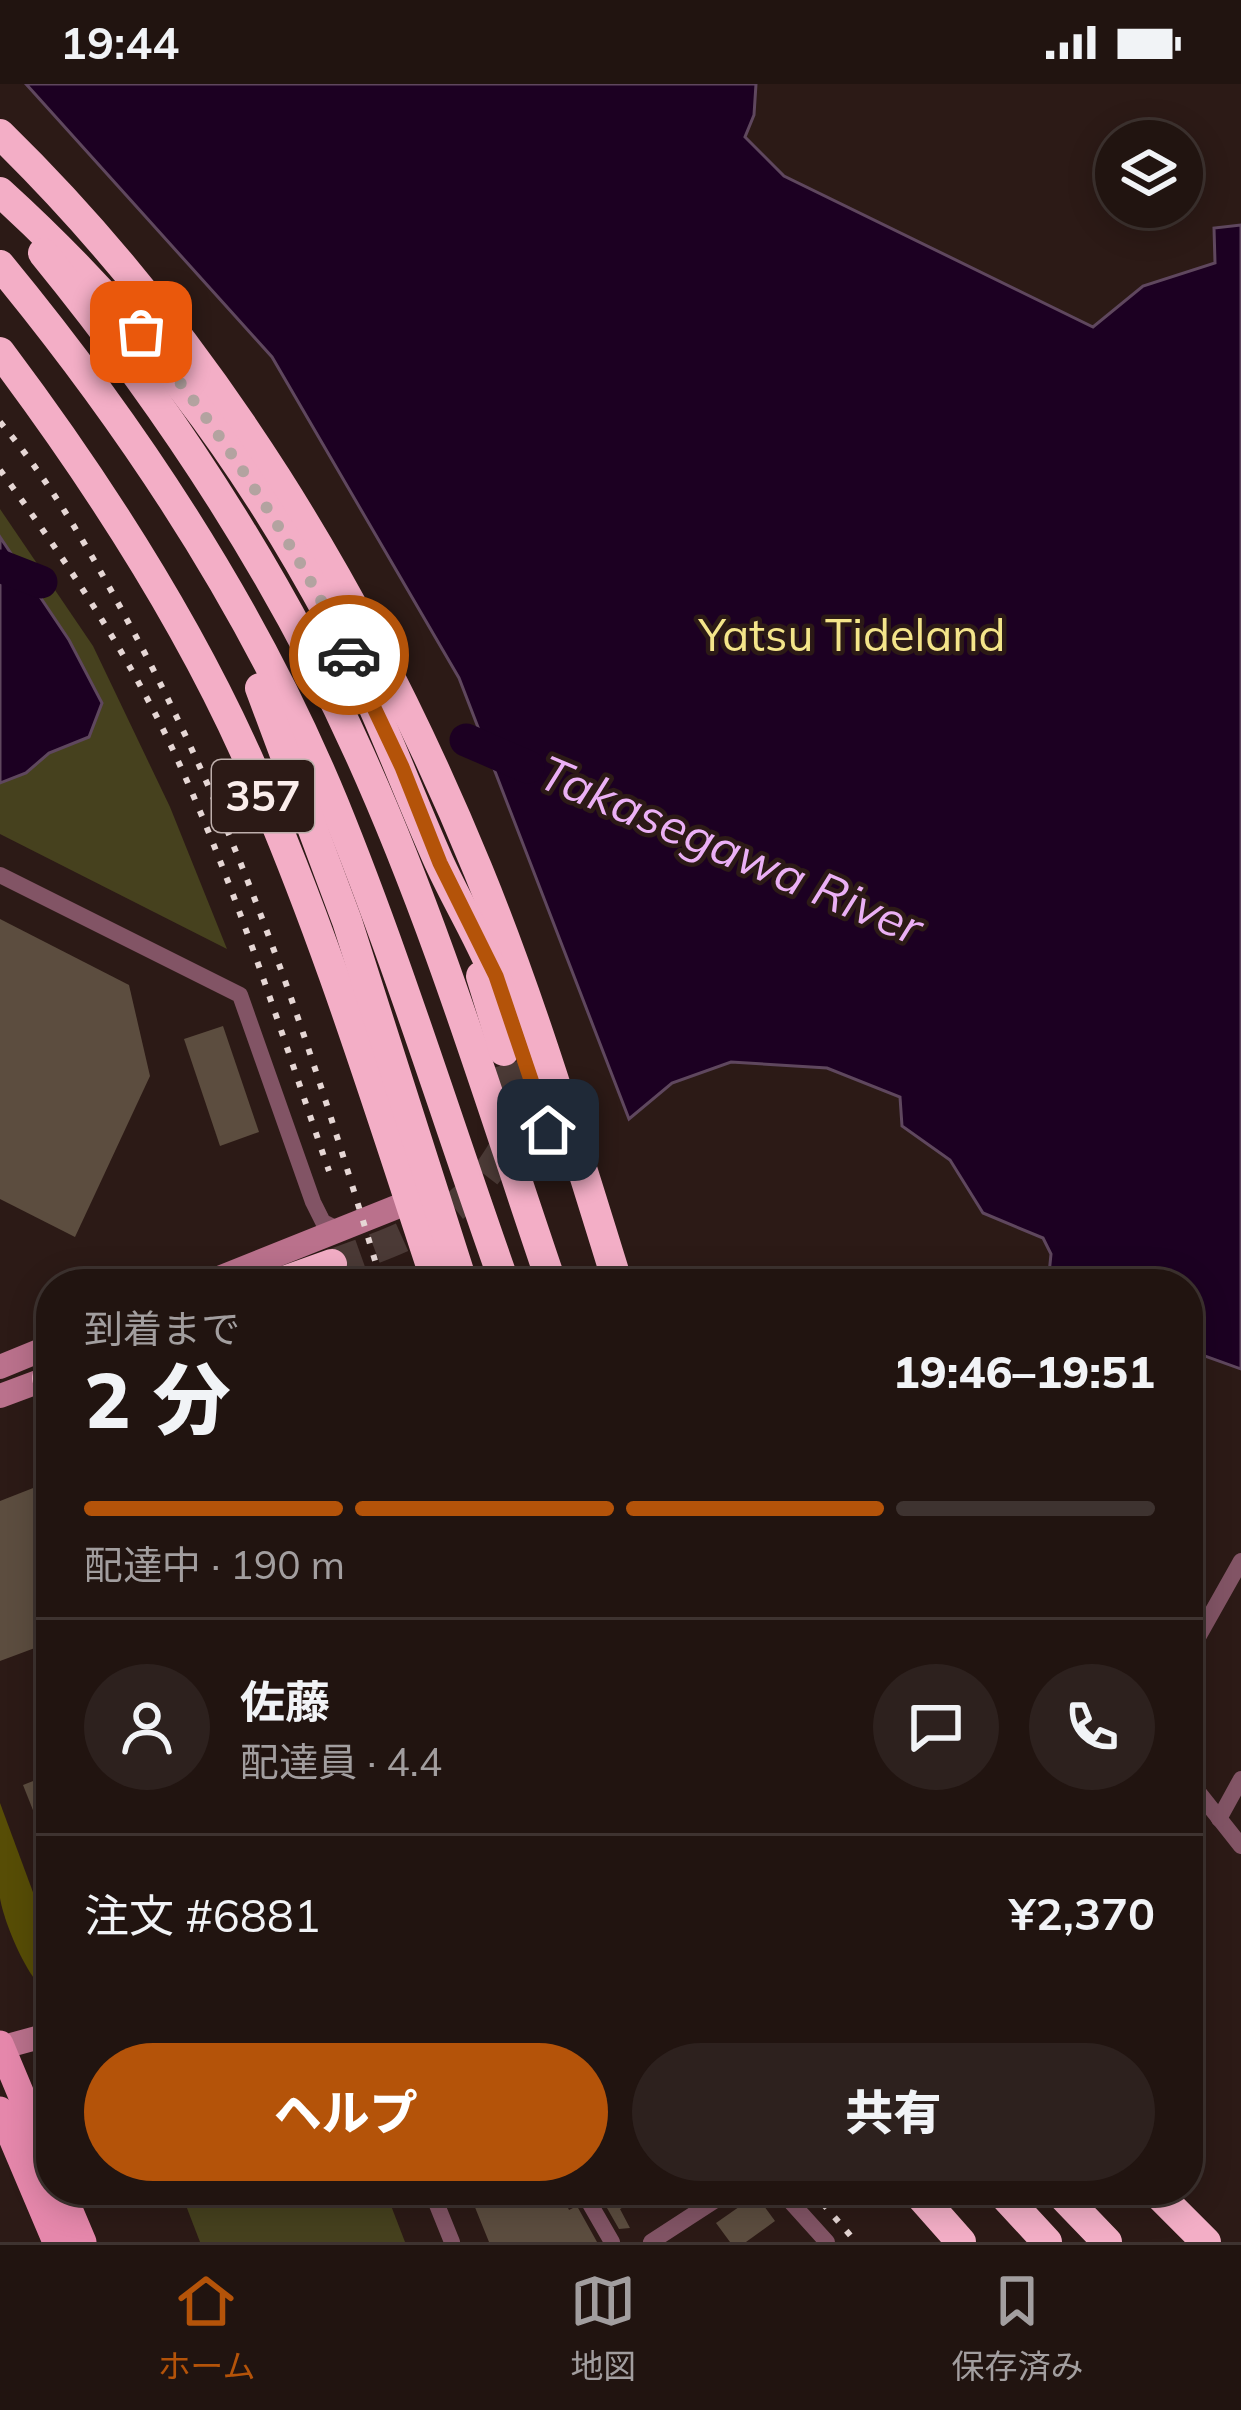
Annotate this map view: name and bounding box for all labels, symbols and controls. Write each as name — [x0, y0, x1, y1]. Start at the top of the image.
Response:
text: 19:44 — [60, 14, 179, 70]
map controls — [1095, 120, 1203, 228]
button: layers — [1095, 120, 1203, 228]
pin — [90, 281, 192, 383]
icon: bag — [108, 299, 174, 365]
courier — [289, 595, 409, 715]
park label: Yatsu Tideland — [697, 606, 1006, 662]
icon: car — [316, 622, 382, 688]
water label: Takasegawa River — [531, 741, 935, 958]
road number: 357 — [212, 760, 314, 832]
pin — [497, 1079, 599, 1181]
icon: home — [515, 1097, 581, 1163]
text: 到着まで — [84, 1304, 240, 1353]
text: 19:46–19:51 — [893, 1343, 1155, 1399]
text: 2 分 — [84, 1350, 231, 1448]
text: 配達中 · 190 m — [84, 1540, 345, 1589]
button: person — [84, 1664, 210, 1790]
button: chat — [873, 1664, 999, 1790]
button: phone — [1029, 1664, 1155, 1790]
text: 佐藤 — [240, 1673, 330, 1729]
text: 配達員 · 4.4 — [240, 1737, 442, 1786]
text: ¥2,370 — [1009, 1885, 1155, 1941]
text: 注文 #6881 — [84, 1887, 321, 1943]
button: ヘルプ — [84, 2043, 608, 2181]
button: 共有 — [632, 2043, 1155, 2181]
tab: ホーム — [157, 2268, 256, 2388]
tab: 地図 — [570, 2268, 636, 2388]
tab: 保存済み — [951, 2268, 1083, 2388]

